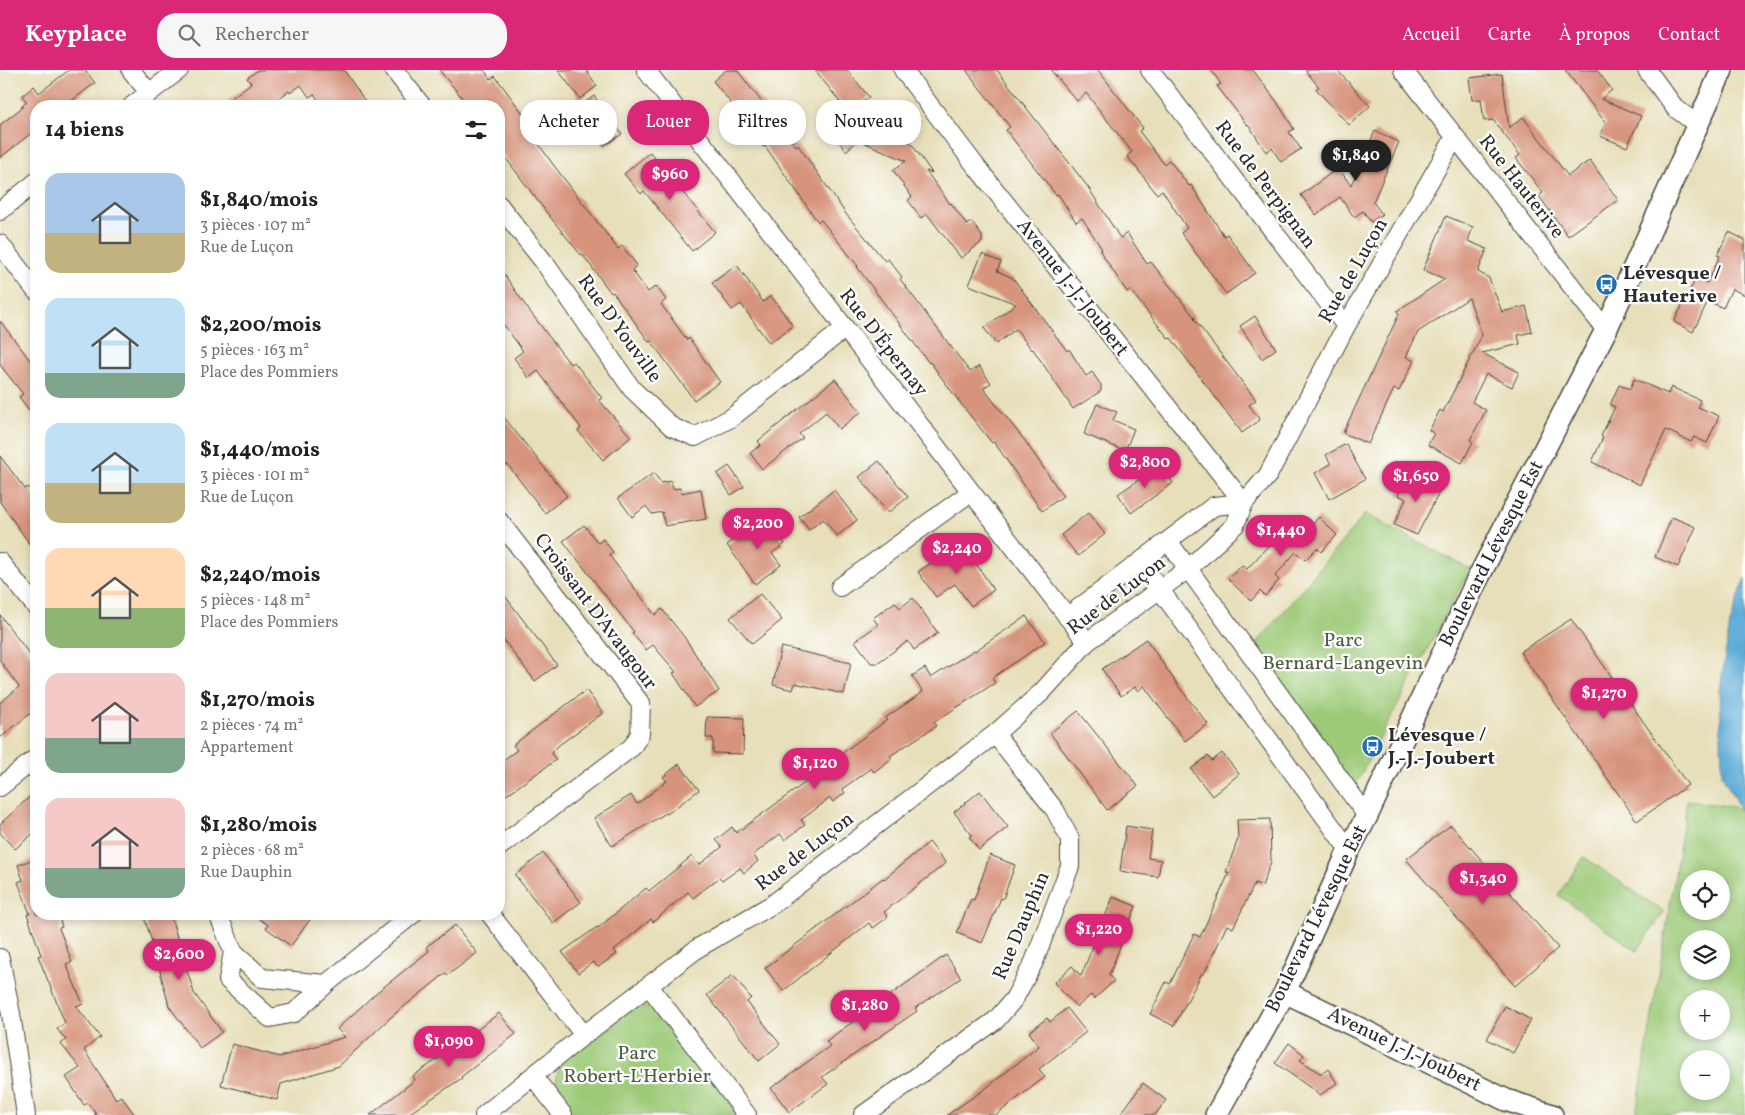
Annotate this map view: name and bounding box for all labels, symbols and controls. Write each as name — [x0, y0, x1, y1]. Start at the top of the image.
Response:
search box — [157, 13, 507, 58]
text: Keyplace — [25, 18, 127, 52]
icon: search — [175, 21, 203, 49]
text: Rechercher — [215, 22, 309, 48]
text: Accueil — [1402, 23, 1460, 48]
text: Carte — [1488, 23, 1531, 48]
text: À propos — [1559, 23, 1630, 48]
text: Contact — [1658, 23, 1720, 48]
chip: Acheter — [520, 100, 617, 145]
chip: Louer — [627, 100, 709, 145]
chip: Filtres — [719, 100, 806, 145]
chip: Nouveau — [816, 100, 921, 145]
street label: Rue de Perpignan — [1208, 115, 1323, 255]
text: 14 biens — [45, 116, 124, 145]
icon: filters — [462, 116, 490, 144]
street label: Rue Hauterive — [1471, 129, 1571, 245]
pin: $1,840 — [1315, 140, 1397, 182]
text: $1,840 — [1332, 145, 1380, 167]
pin: $960 — [640, 158, 700, 201]
text: $960 — [652, 164, 688, 186]
text: $1,840/mois — [200, 186, 318, 215]
icon: home — [85, 193, 145, 253]
street label: Avenue J.-J.-Joubert — [1009, 213, 1135, 363]
street label: Rue de Luçon — [1313, 213, 1395, 329]
text: 3 pièces · 107 m² — [200, 215, 311, 237]
text: Rue de Luçon — [200, 237, 294, 259]
place label: Lévesque / Hauterive — [1623, 260, 1722, 311]
street label: Rue D'Youville — [570, 269, 668, 389]
bus stop icon: Lévesque / Hauterive — [1595, 273, 1619, 297]
street label: Rue D'Épernay — [832, 283, 934, 403]
text: $2,200/mois — [200, 311, 321, 340]
icon: home — [85, 318, 145, 378]
text: 5 pièces · 163 m² — [200, 340, 309, 362]
text: Place des Pommiers — [200, 362, 338, 384]
text: $1,440/mois — [200, 436, 320, 465]
icon: home — [85, 443, 145, 503]
pin: $2,800 — [1104, 446, 1186, 489]
text: $2,800 — [1120, 452, 1170, 474]
street label: Boulevard Lévesque Est — [1433, 456, 1551, 652]
pin: $1,650 — [1375, 460, 1457, 503]
text: 3 pièces · 101 m² — [200, 465, 309, 487]
text: $1,650 — [1393, 466, 1439, 488]
text: Rue de Luçon — [200, 487, 294, 509]
pin: $2,200 — [717, 508, 799, 550]
text: $2,200 — [733, 513, 783, 535]
pin: $1,440 — [1240, 514, 1322, 557]
text: $1,440 — [1257, 520, 1305, 542]
street label: Croissant D'Avaugour — [527, 528, 663, 696]
pin: $2,240 — [916, 532, 998, 575]
text: $2,240 — [932, 538, 982, 560]
street label: Rue de Luçon — [1062, 550, 1172, 642]
text: $2,240/mois — [200, 561, 320, 590]
icon: home — [85, 568, 145, 628]
text: 5 pièces · 148 m² — [200, 590, 310, 612]
text: Place des Pommiers — [200, 612, 338, 634]
park label: Parc Bernard-Langevin — [1263, 627, 1423, 678]
pin: $1,270 — [1563, 678, 1645, 720]
text: $1,270 — [1581, 683, 1627, 705]
text: $1,270/mois — [200, 686, 315, 715]
icon: home — [85, 693, 145, 753]
text: 2 pièces · 74 m² — [200, 715, 303, 737]
place label: Lévesque / J.-J.-Joubert — [1387, 722, 1496, 773]
bus stop icon: Lévesque / J.-J.-Joubert — [1360, 735, 1384, 759]
text: Appartement — [200, 737, 294, 759]
pin: $1,120 — [774, 748, 856, 790]
text: $1,120 — [793, 753, 837, 775]
street label: Rue de Luçon — [750, 806, 860, 898]
text: $1,280/mois — [200, 811, 317, 840]
icon: home — [85, 818, 145, 878]
street label: Boulevard Lévesque Est — [1259, 820, 1375, 1018]
text: 2 pièces · 68 m² — [200, 840, 304, 862]
text: Rue Dauphin — [200, 862, 292, 884]
pin: $1,340 — [1442, 862, 1524, 905]
street label: Rue Dauphin — [987, 867, 1057, 985]
text: $1,340 — [1459, 868, 1507, 890]
map controls — [1680, 870, 1730, 1100]
button: locate — [1680, 870, 1730, 920]
pin: $1,220 — [1058, 914, 1140, 956]
text: $1,220 — [1076, 919, 1122, 941]
button: layers — [1680, 930, 1730, 980]
pin: $2,600 — [138, 938, 220, 981]
text: $2,600 — [154, 944, 204, 966]
pin: $1,280 — [824, 990, 906, 1032]
button: + — [1680, 990, 1730, 1040]
text: $1,280 — [842, 995, 888, 1017]
street label: Avenue J.-J.-Joubert — [1322, 1001, 1486, 1099]
pin: $1,090 — [408, 1026, 490, 1068]
text: $1,090 — [425, 1031, 473, 1053]
park label: Parc Robert-L'Herbier — [563, 1040, 711, 1091]
button: − — [1680, 1050, 1730, 1100]

